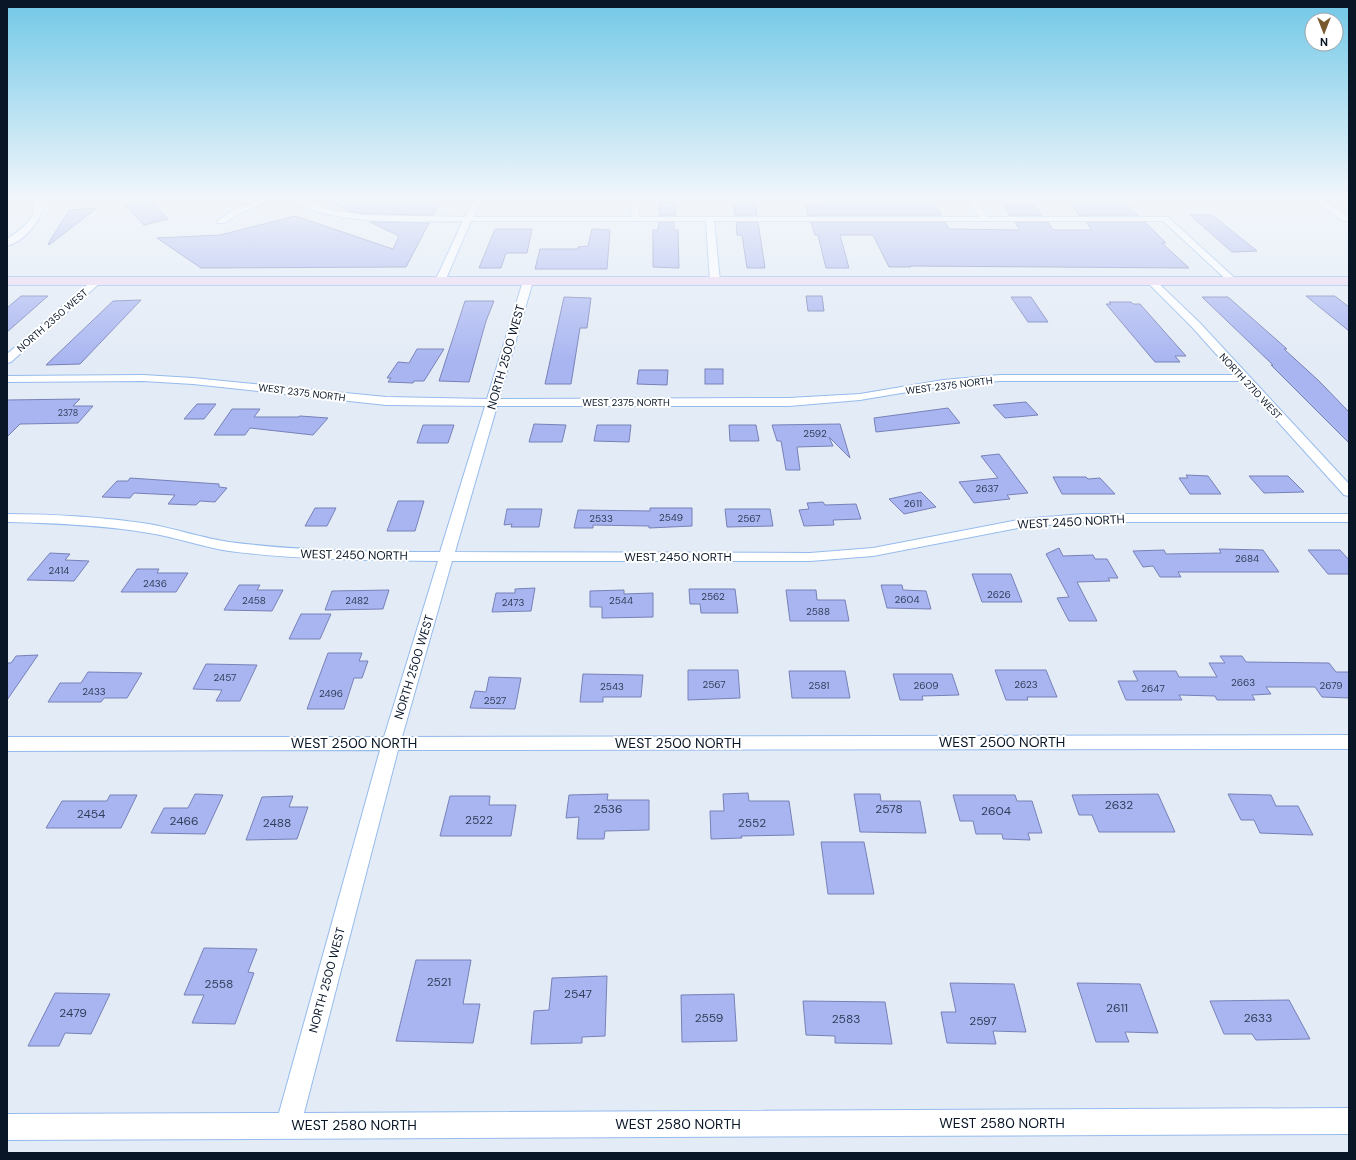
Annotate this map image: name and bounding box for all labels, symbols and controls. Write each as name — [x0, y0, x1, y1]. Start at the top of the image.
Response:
north arrow — [1304, 12, 1344, 52]
text: N — [1320, 35, 1328, 49]
street label: NORTH 2350 WEST — [14, 286, 91, 355]
street label: NORTH 2500 WEST — [483, 302, 529, 411]
street label: NORTH 2710 WEST — [1217, 351, 1285, 422]
street label: WEST 2375 NORTH — [905, 374, 993, 397]
street label: WEST 2375 NORTH — [258, 381, 346, 404]
street label: WEST 2375 NORTH — [582, 396, 670, 409]
house number: 2378 — [58, 407, 78, 419]
house number: 2592 — [803, 427, 827, 440]
house number: 2637 — [975, 482, 999, 495]
house number: 2611 — [904, 497, 922, 510]
house number: 2549 — [659, 511, 683, 524]
street label: WEST 2450 NORTH — [1017, 511, 1125, 533]
house number: 2533 — [589, 512, 613, 525]
house number: 2567 — [737, 512, 761, 525]
street label: WEST 2450 NORTH — [300, 546, 408, 564]
street label: WEST 2450 NORTH — [624, 549, 732, 565]
house number: 2684 — [1235, 552, 1259, 565]
house number: 2414 — [49, 564, 69, 577]
house number: 2436 — [143, 577, 167, 590]
house number: 2626 — [987, 588, 1011, 601]
house number: 2562 — [701, 590, 725, 603]
house number: 2604 — [895, 593, 919, 606]
house number: 2458 — [242, 594, 266, 607]
house number: 2482 — [345, 594, 369, 607]
house number: 2544 — [609, 594, 633, 607]
house number: 2473 — [502, 596, 524, 609]
house number: 2588 — [806, 605, 830, 618]
street label: NORTH 2500 WEST — [390, 613, 438, 721]
house number: 2457 — [214, 671, 236, 684]
house number: 2663 — [1231, 676, 1255, 689]
house number: 2567 — [702, 678, 726, 691]
house number: 2623 — [1014, 678, 1038, 691]
house number: 2581 — [809, 679, 829, 692]
house number: 2609 — [913, 679, 939, 692]
house number: 2679 — [1319, 679, 1343, 692]
house number: 2543 — [600, 680, 624, 693]
house number: 2647 — [1141, 682, 1165, 695]
house number: 2433 — [82, 685, 106, 698]
house number: 2496 — [319, 687, 343, 700]
house number: 2527 — [484, 694, 506, 707]
street label: WEST 2500 NORTH — [939, 733, 1065, 751]
street label: WEST 2500 NORTH — [291, 734, 417, 752]
street label: WEST 2500 NORTH — [615, 734, 741, 752]
house number: 2632 — [1105, 797, 1133, 813]
house number: 2536 — [594, 801, 622, 817]
house number: 2578 — [875, 801, 903, 817]
house number: 2604 — [981, 803, 1011, 819]
house number: 2454 — [77, 806, 105, 822]
house number: 2522 — [465, 812, 493, 828]
house number: 2466 — [169, 813, 199, 829]
house number: 2488 — [263, 815, 291, 831]
house number: 2552 — [738, 815, 766, 831]
street label: NORTH 2500 WEST — [305, 925, 349, 1034]
house number: 2521 — [427, 974, 451, 990]
house number: 2558 — [205, 976, 233, 992]
house number: 2547 — [564, 986, 592, 1002]
house number: 2611 — [1106, 1000, 1128, 1016]
house number: 2479 — [59, 1005, 87, 1021]
house number: 2559 — [695, 1010, 723, 1026]
house number: 2633 — [1244, 1010, 1272, 1026]
house number: 2583 — [832, 1011, 860, 1027]
house number: 2597 — [969, 1013, 997, 1029]
street label: WEST 2580 NORTH — [939, 1114, 1065, 1132]
street label: WEST 2580 NORTH — [615, 1115, 741, 1133]
street label: WEST 2580 NORTH — [291, 1116, 417, 1134]

